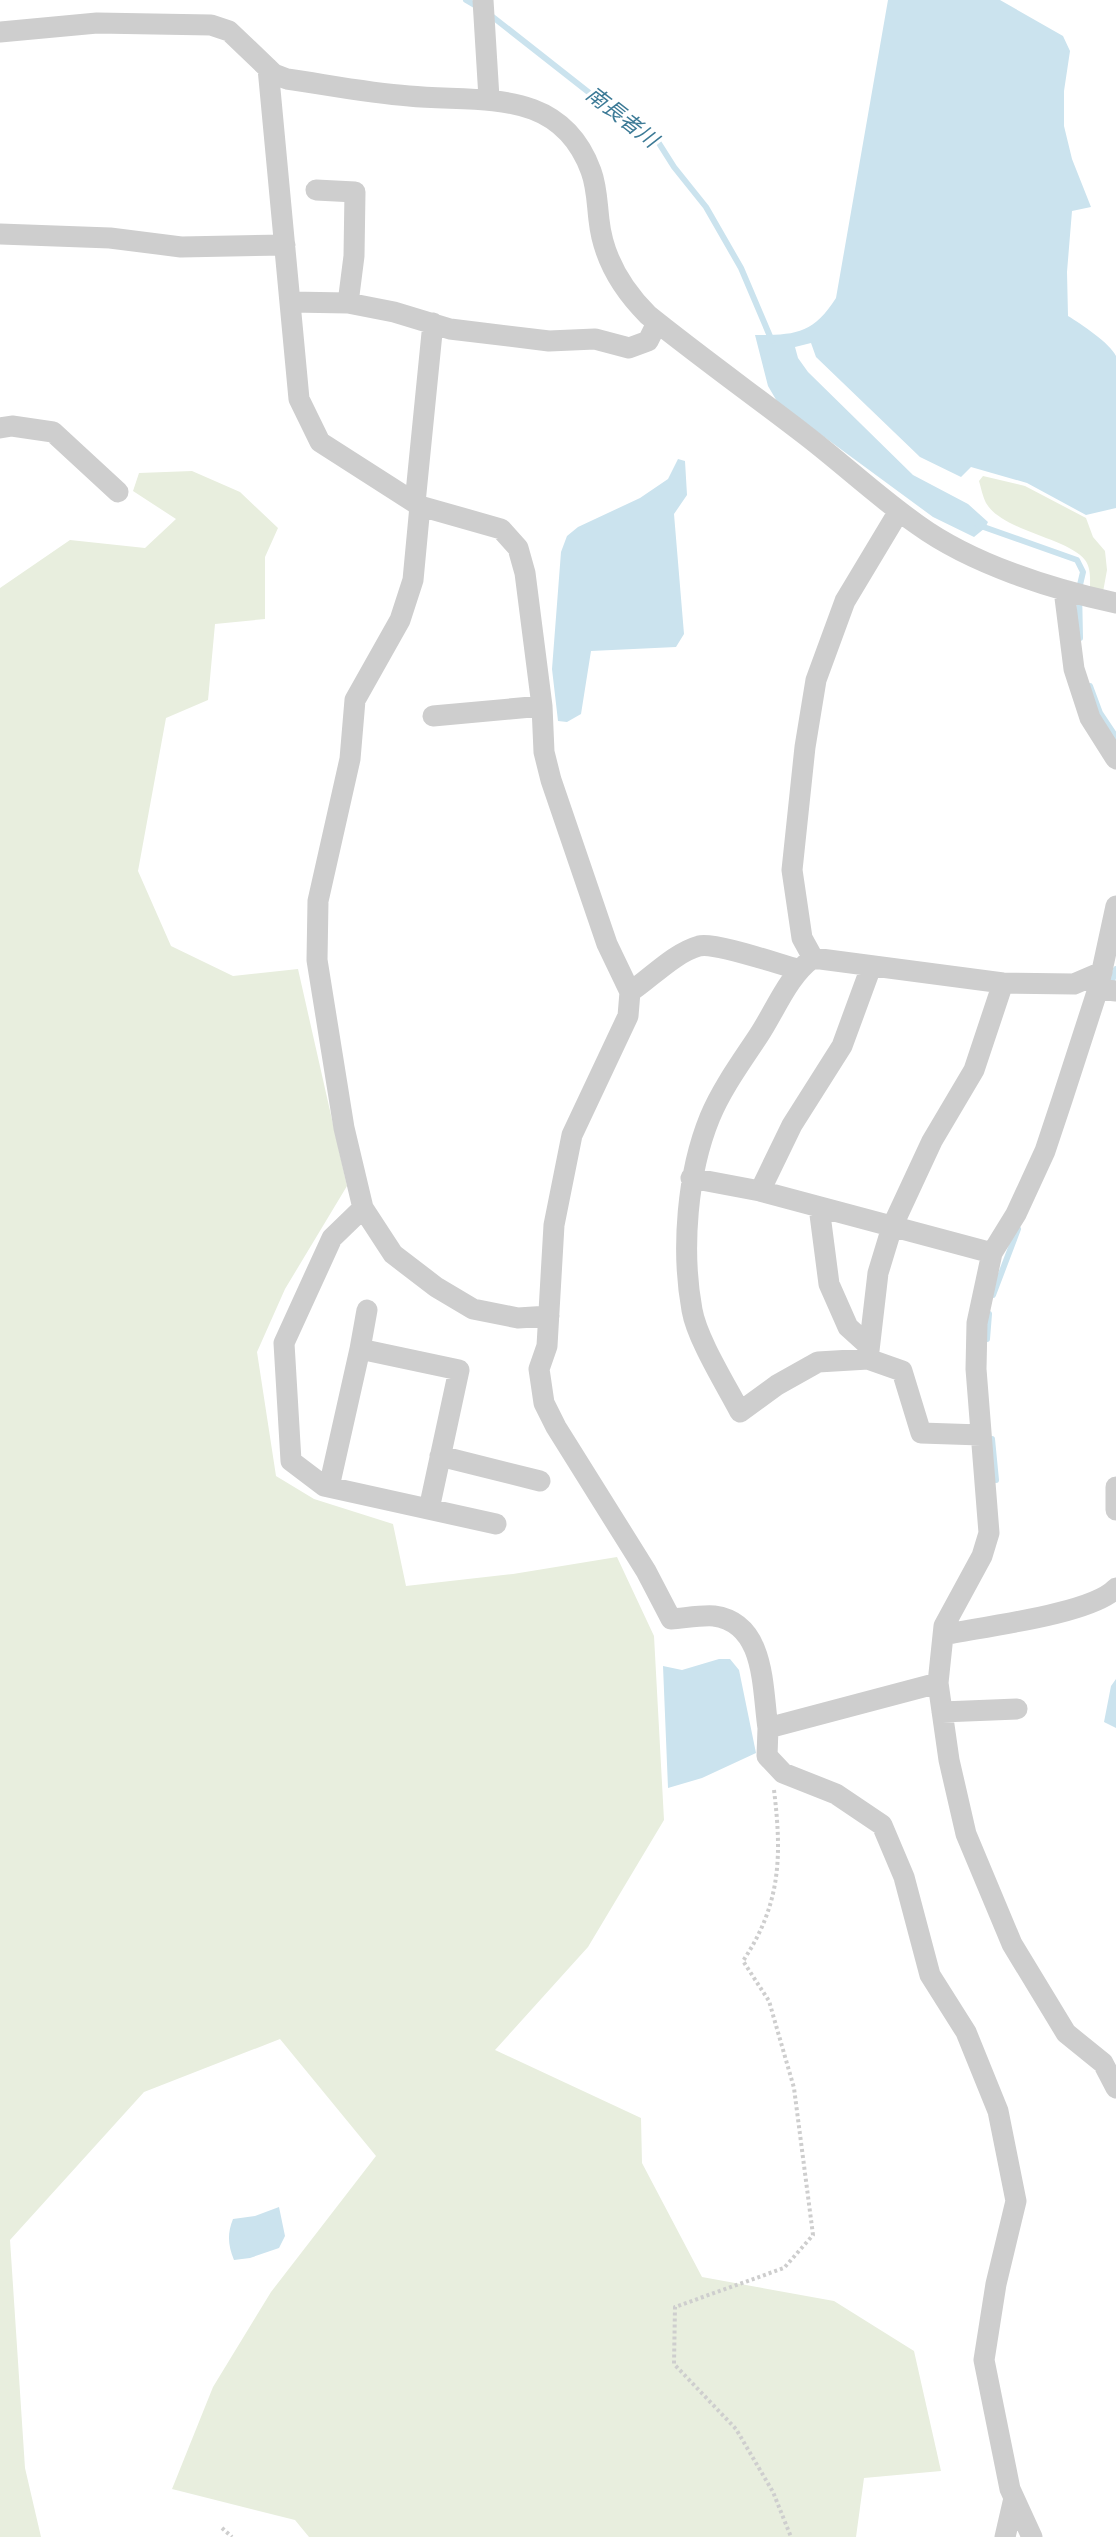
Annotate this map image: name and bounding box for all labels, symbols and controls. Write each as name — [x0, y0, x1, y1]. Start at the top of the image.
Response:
water label: 南長者川 — [582, 82, 664, 154]

